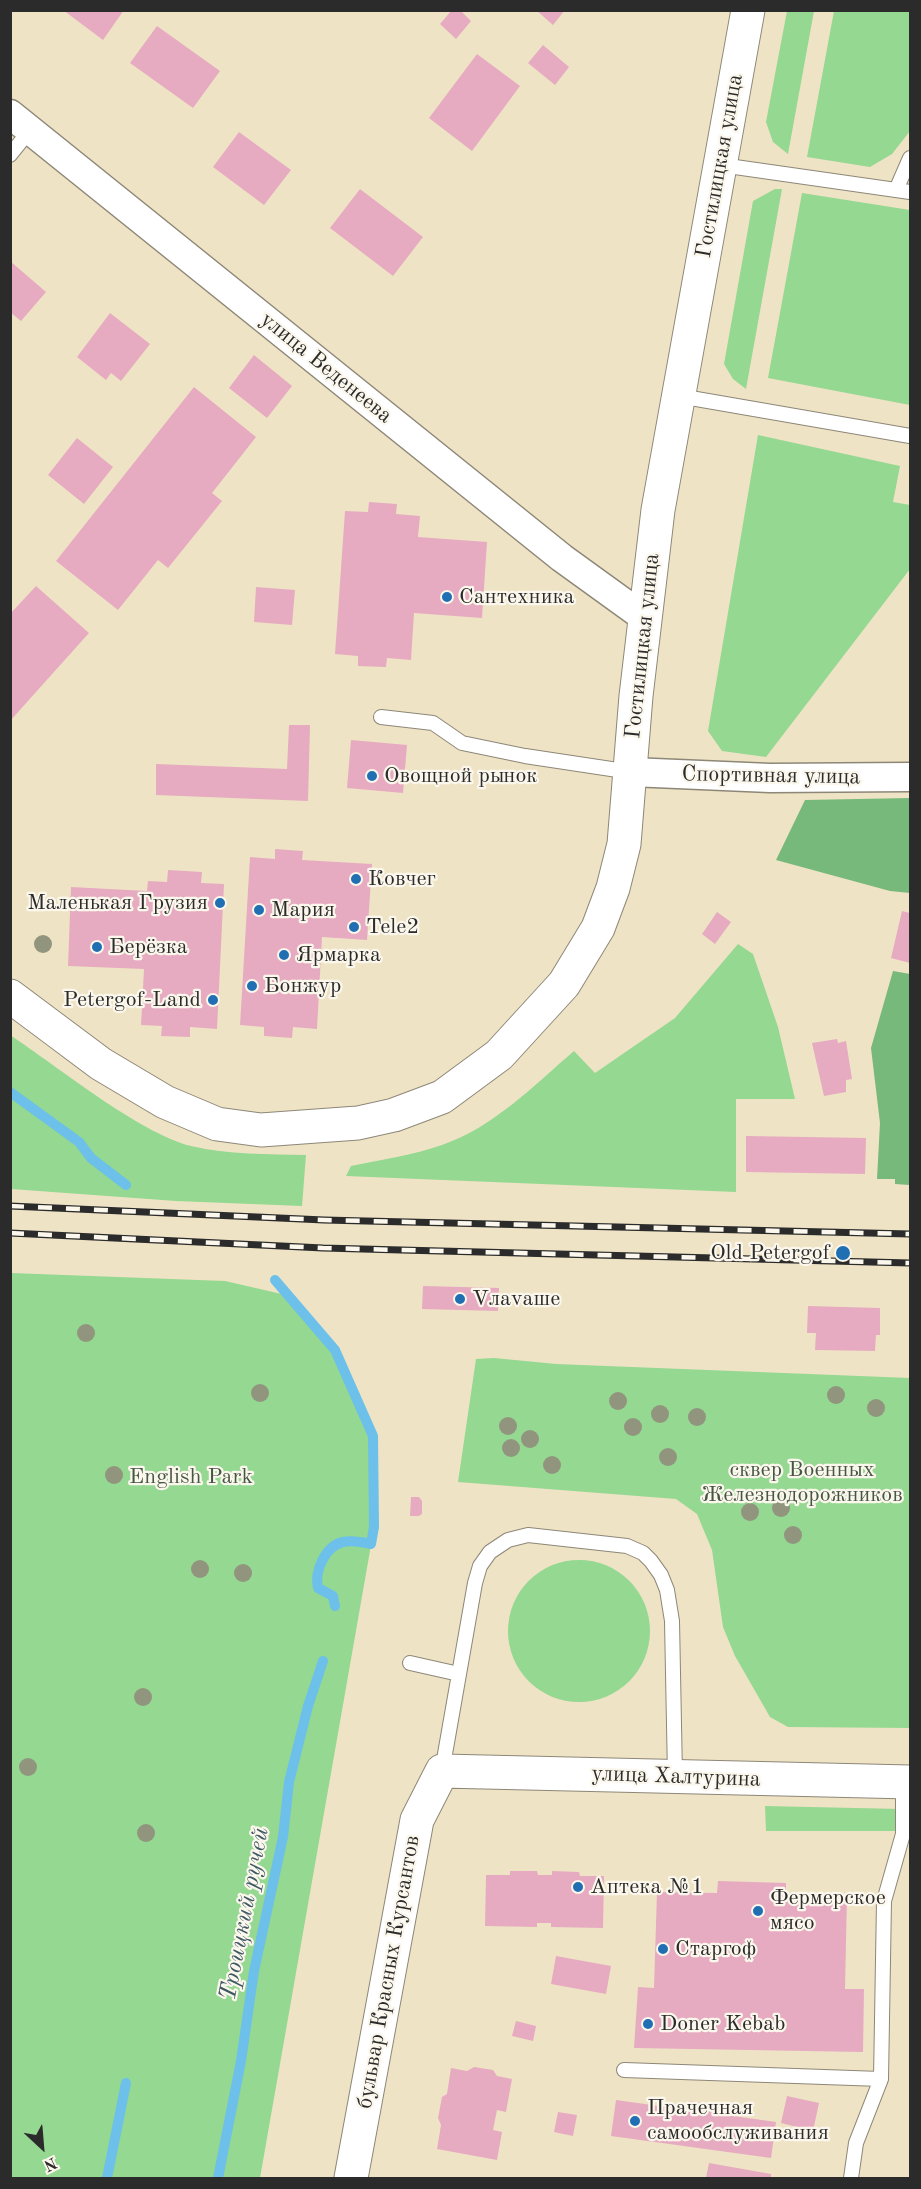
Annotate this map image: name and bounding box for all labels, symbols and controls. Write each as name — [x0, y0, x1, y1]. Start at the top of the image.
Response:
street label: Гостилицкая улица — [691, 72, 749, 260]
street label: улица Веденеева — [255, 307, 397, 429]
street label: Гостилицкая улица — [620, 552, 666, 740]
place label: Сантехника — [459, 584, 574, 610]
marker: Сантехника — [440, 590, 454, 604]
street label: Спортивная улица — [681, 761, 861, 791]
place label: Овощной рынок — [384, 763, 537, 789]
marker: Овощной рынок — [365, 769, 379, 783]
place label: Ковчег — [368, 866, 436, 892]
marker: Ковчег — [349, 872, 363, 886]
place label: Маленькая Грузия — [27, 890, 208, 916]
marker: Маленькая Грузия — [213, 896, 227, 910]
place label: Мария — [271, 897, 335, 923]
marker: Мария — [252, 903, 266, 917]
place label: Tele2 — [366, 914, 419, 940]
marker: Tele2 — [347, 920, 361, 934]
place label: Берёзка — [109, 934, 188, 960]
marker: Берёзка — [90, 940, 104, 954]
place label: Ярмарка — [296, 942, 381, 968]
marker: Ярмарка — [277, 948, 291, 962]
place label: Бонжур — [264, 973, 341, 999]
marker: Бонжур — [245, 979, 259, 993]
place label: Petergof-Land — [63, 987, 201, 1013]
marker: Petergof-Land — [206, 993, 220, 1007]
place label: Old Petergof — [710, 1240, 830, 1266]
marker: Old Petergof — [834, 1244, 852, 1262]
place label: Vлаvаше — [472, 1286, 560, 1312]
marker: Vлаvаше — [453, 1292, 467, 1306]
park label: сквер Военных Железнодорожников — [701, 1457, 903, 1508]
park label: English Park — [129, 1464, 253, 1490]
street label: улица Халтурина — [591, 1761, 761, 1793]
water label: Троицкий ручей — [214, 1825, 276, 2003]
street label: бульвар Красных Курсантов — [352, 1833, 426, 2111]
place label: Аптека №1 — [590, 1874, 704, 1900]
marker: Аптека №1 — [571, 1880, 585, 1894]
place label: Фермерское мясо — [770, 1885, 886, 1936]
marker: Фермерское мясо — [751, 1904, 765, 1918]
place label: Старгоф — [675, 1936, 756, 1962]
marker: Старгоф — [656, 1942, 670, 1956]
place label: Doner Kebab — [660, 2011, 785, 2037]
marker: Doner Kebab — [641, 2017, 655, 2031]
place label: Прачечная самообслуживания — [647, 2095, 829, 2146]
marker: Прачечная самообслуживания — [628, 2114, 642, 2128]
north arrow — [12, 2117, 72, 2177]
text: N — [41, 2153, 59, 2173]

